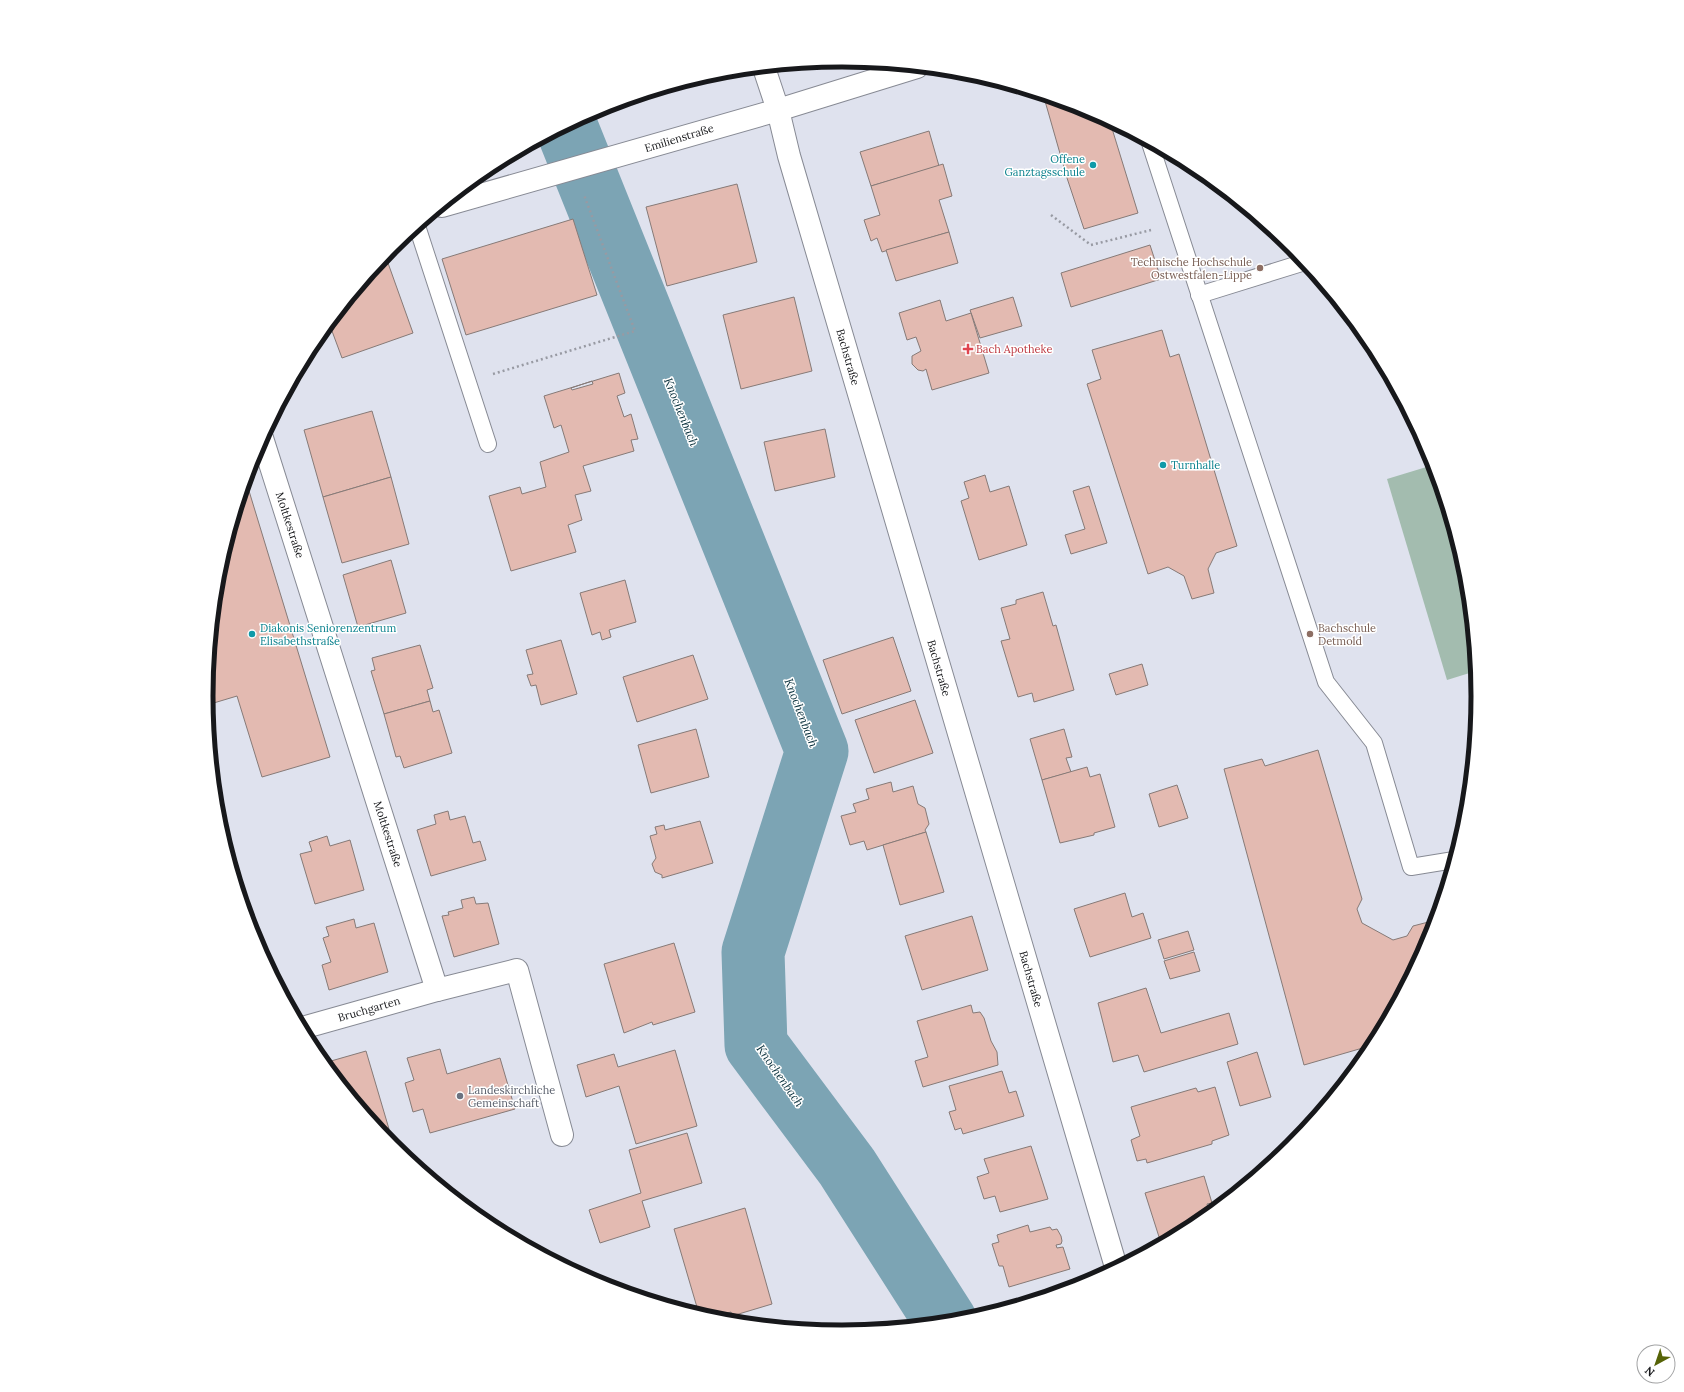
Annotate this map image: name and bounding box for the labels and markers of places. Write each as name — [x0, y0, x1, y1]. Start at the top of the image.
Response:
place label: Offene Ganztagsschule — [1004, 152, 1085, 179]
marker: Offene Ganztagsschule — [1088, 160, 1098, 170]
place label: Technische Hochschule Ostwestfalen-Lippe — [1131, 255, 1252, 282]
marker: Technische Hochschule Ostwestfalen-Lippe — [1255, 263, 1265, 273]
place label: Bach Apotheke — [976, 342, 1052, 356]
marker: Bach Apotheke — [963, 344, 973, 354]
place label: Turnhalle — [1171, 458, 1220, 472]
marker: Turnhalle — [1158, 460, 1168, 470]
place label: Diakonis Seniorenzentrum Elisabethstraße — [260, 621, 396, 648]
place label: Bachschule Detmold — [1318, 621, 1376, 648]
marker: Diakonis Seniorenzentrum Elisabethstraße — [247, 629, 257, 639]
marker: Bachschule Detmold — [1305, 629, 1315, 639]
place label: Landeskirchliche Gemeinschaft — [468, 1083, 555, 1110]
marker: Landeskirchliche Gemeinschaft — [455, 1091, 465, 1101]

